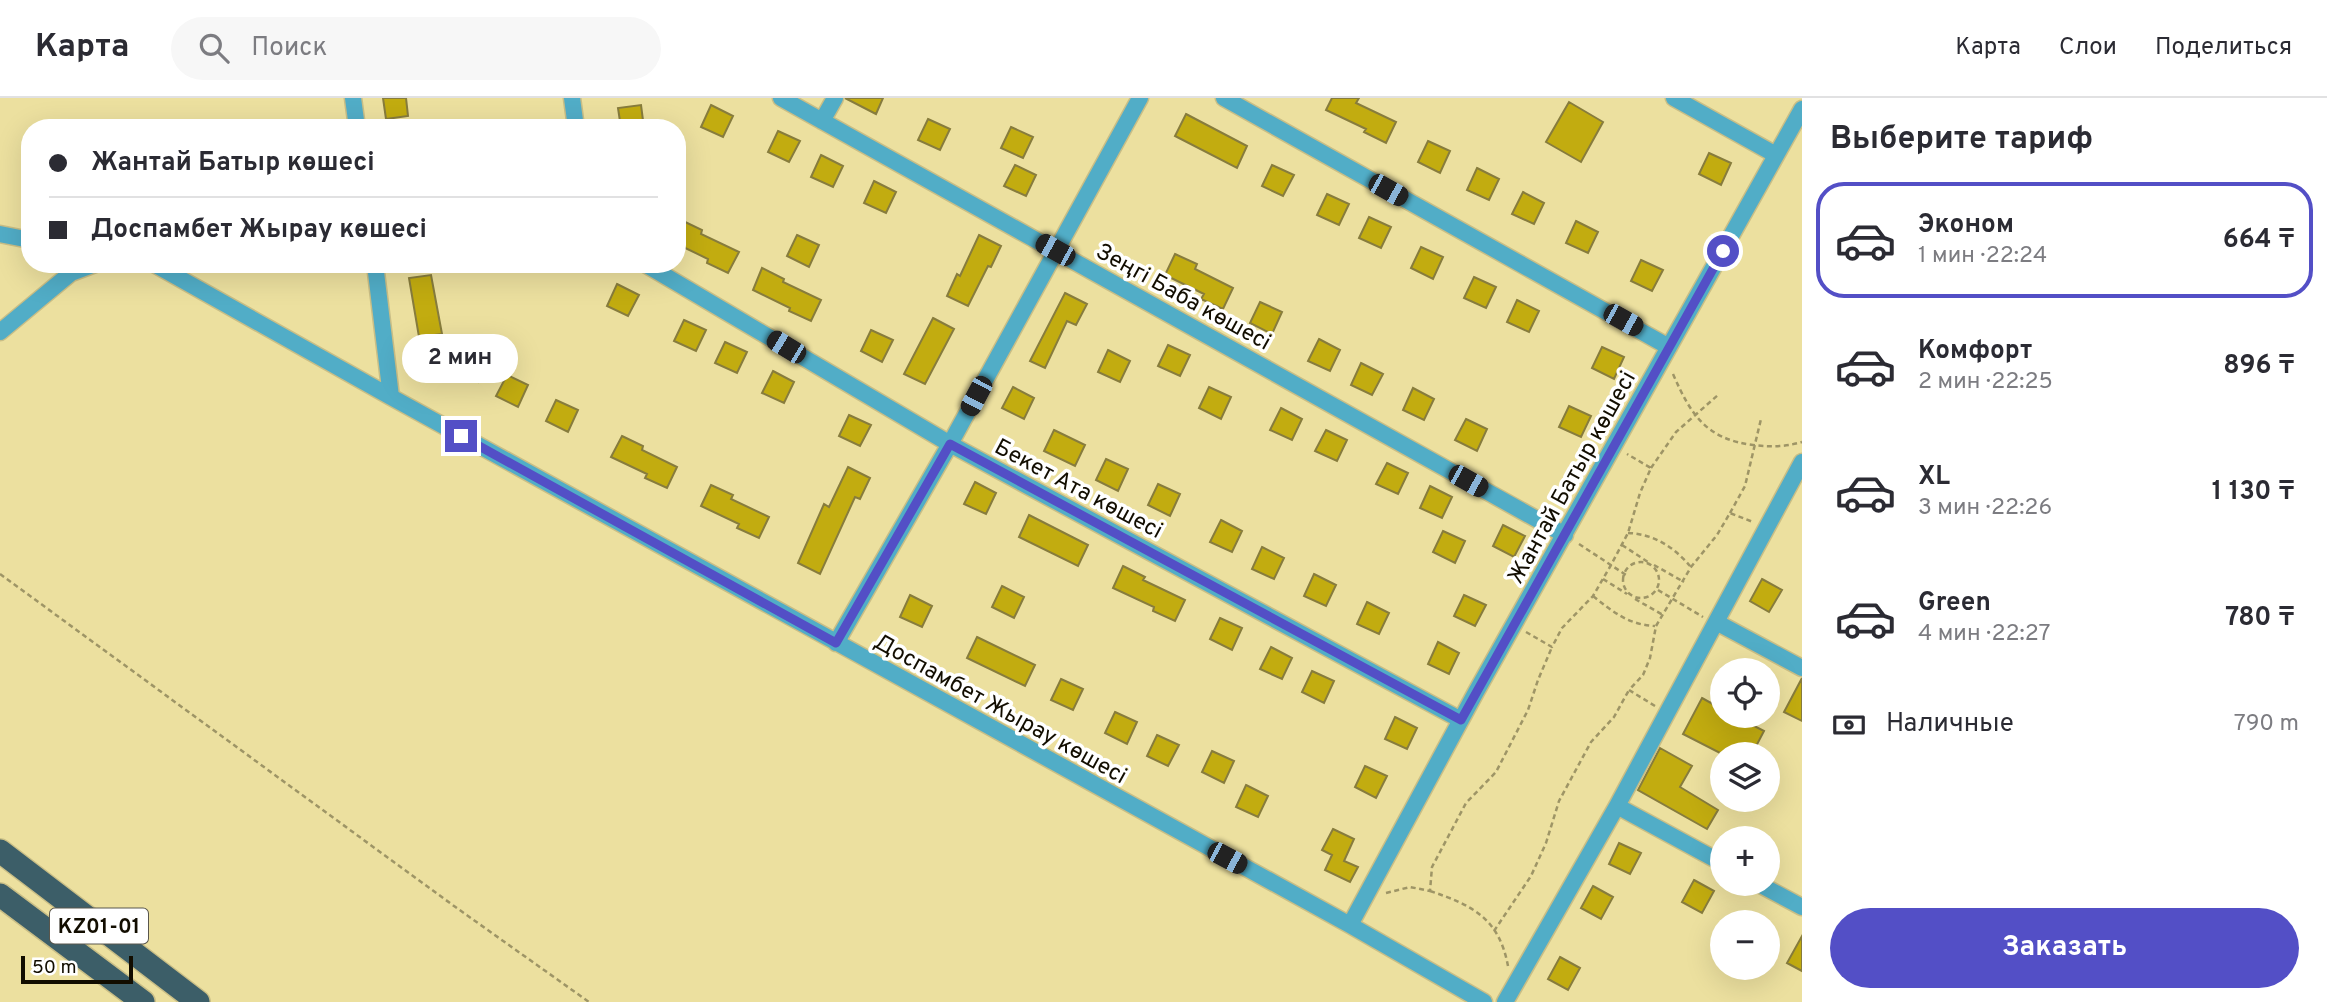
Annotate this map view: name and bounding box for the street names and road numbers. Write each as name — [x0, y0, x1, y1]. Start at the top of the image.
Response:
street label: Зеңгі Баба көшесі — [1090, 238, 1275, 358]
street label: Жантай Батыр көшесі — [1503, 367, 1644, 590]
street label: Бекет Ата көшесі — [989, 434, 1167, 547]
street label: Доспамбет Жырау көшесі — [868, 628, 1131, 792]
road number: KZ01-01 — [50, 908, 148, 944]

